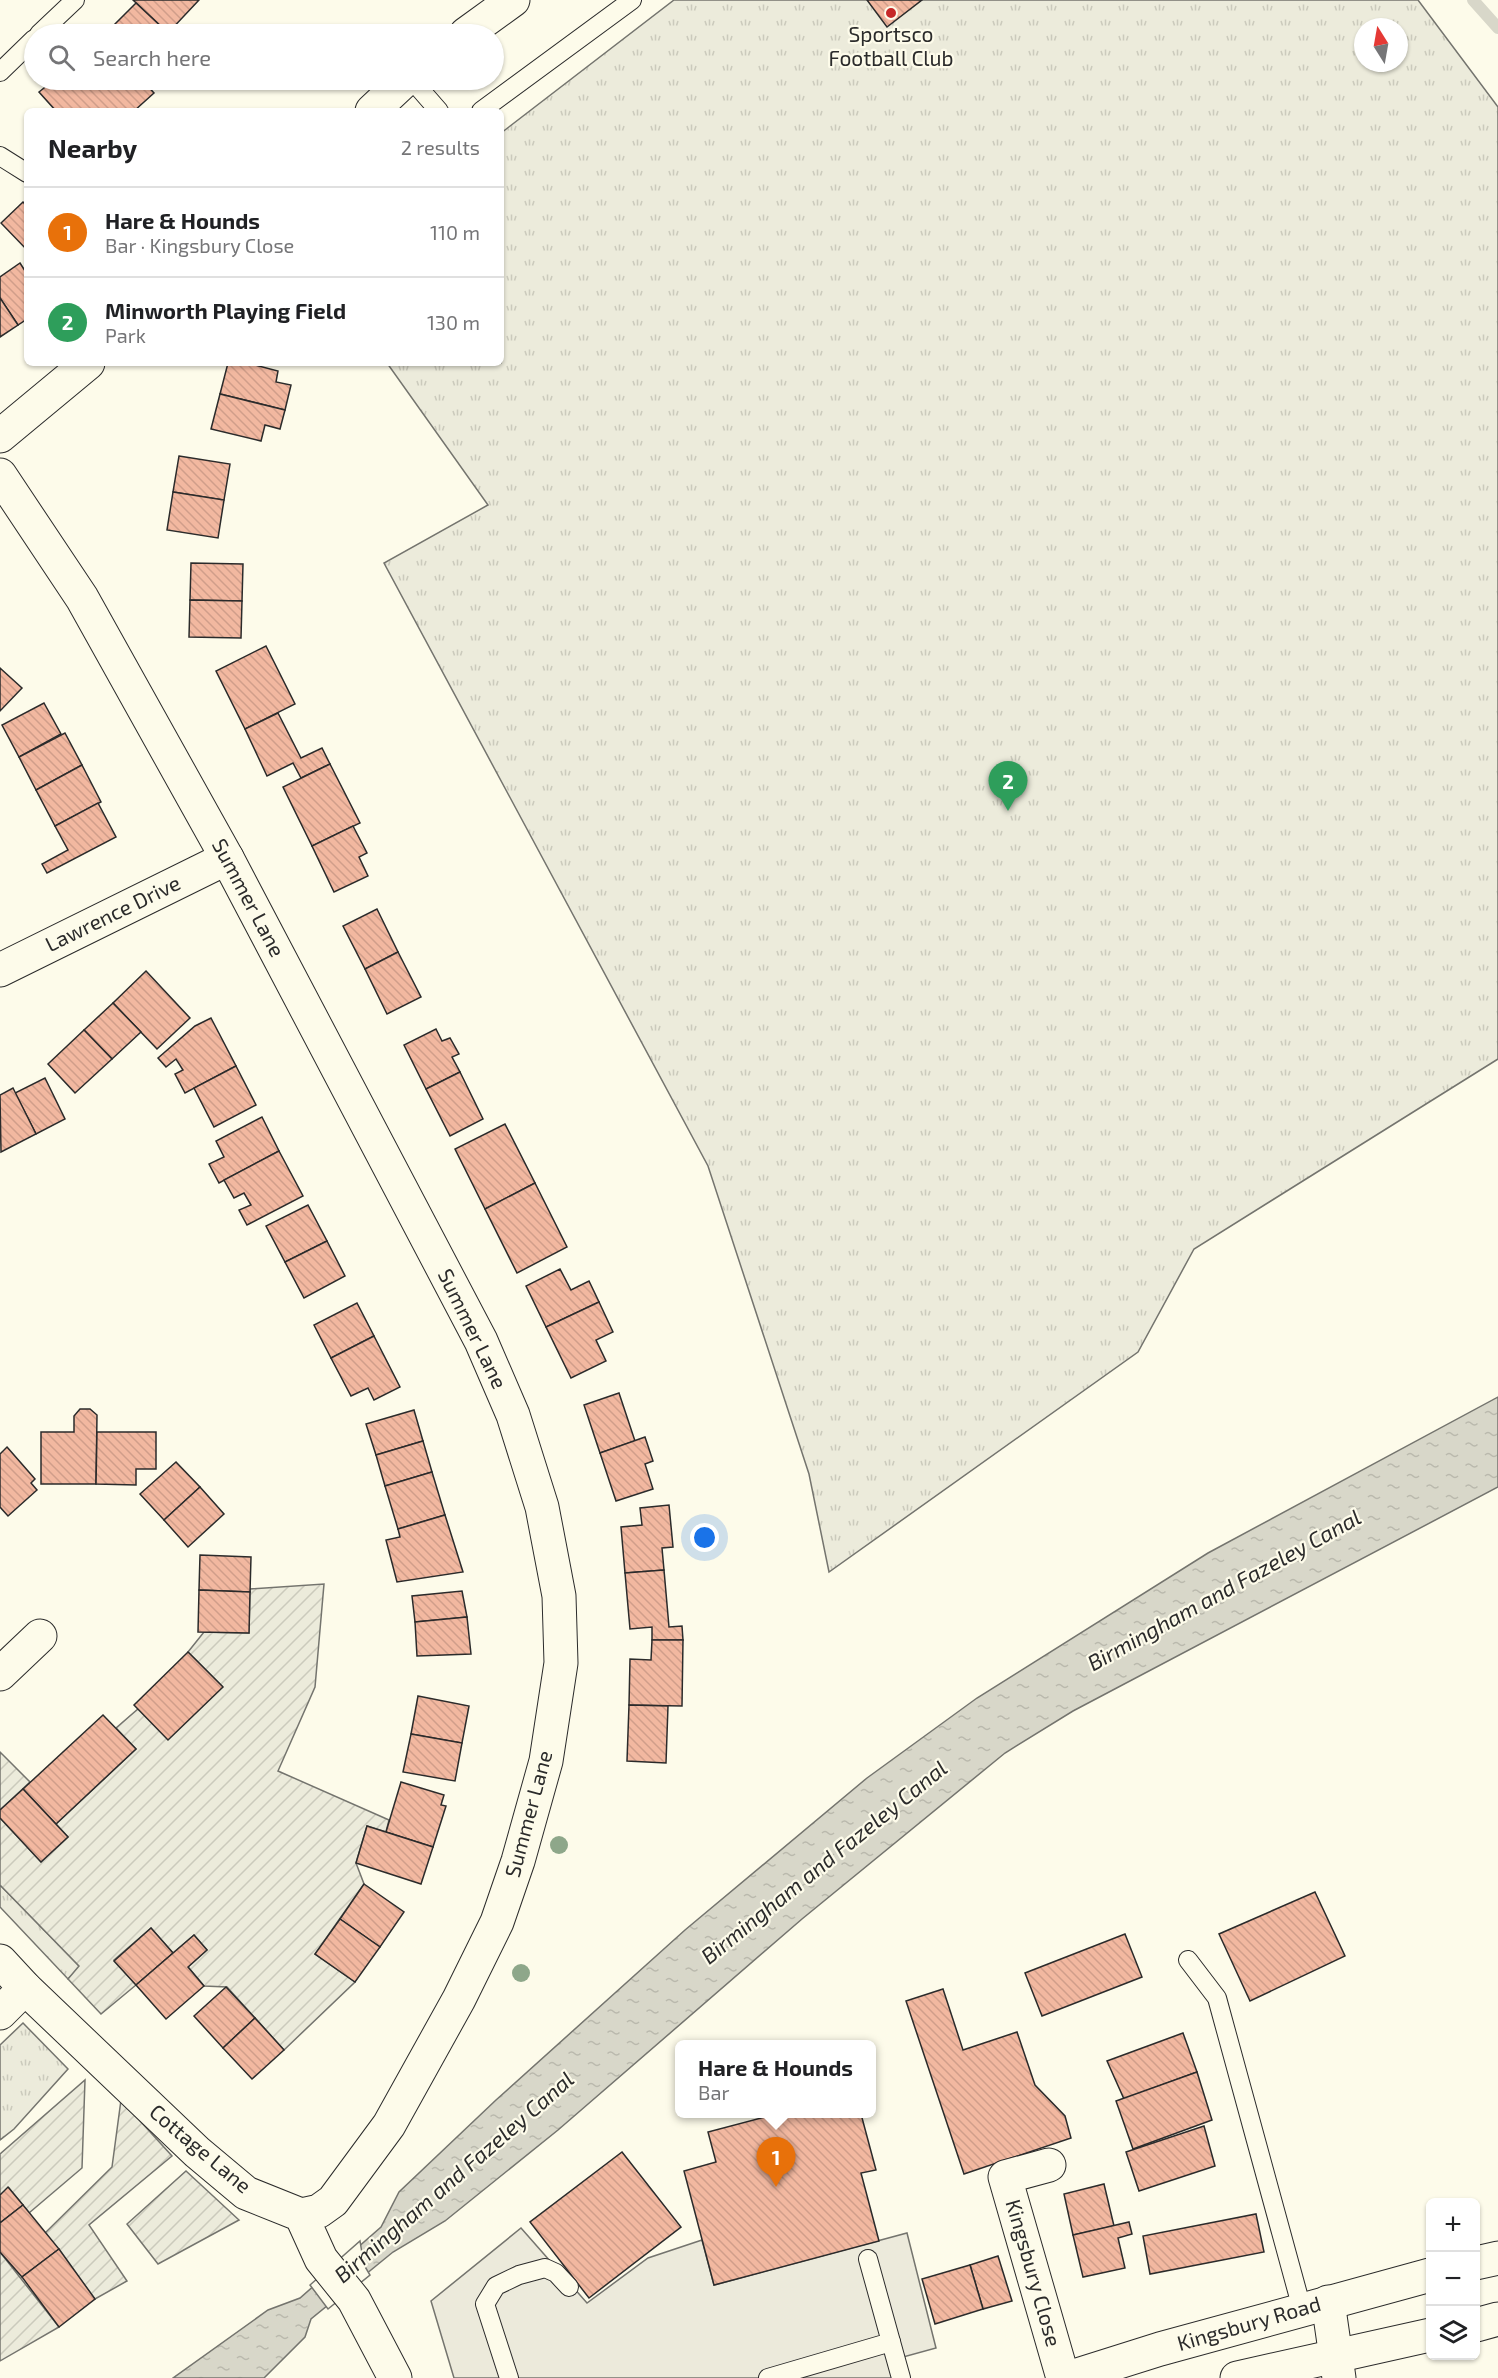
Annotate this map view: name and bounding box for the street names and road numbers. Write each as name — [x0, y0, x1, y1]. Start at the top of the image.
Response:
street label: Summer Lane — [208, 834, 291, 961]
street label: Lawrence Drive — [41, 869, 184, 956]
street label: Summer Lane — [434, 1264, 513, 1392]
street label: Summer Lane — [499, 1747, 556, 1880]
street label: Cottage Lane — [145, 2098, 257, 2198]
street label: Kingsbury Close — [1001, 2196, 1067, 2349]
street label: Kingsbury Road — [1174, 2290, 1323, 2355]

